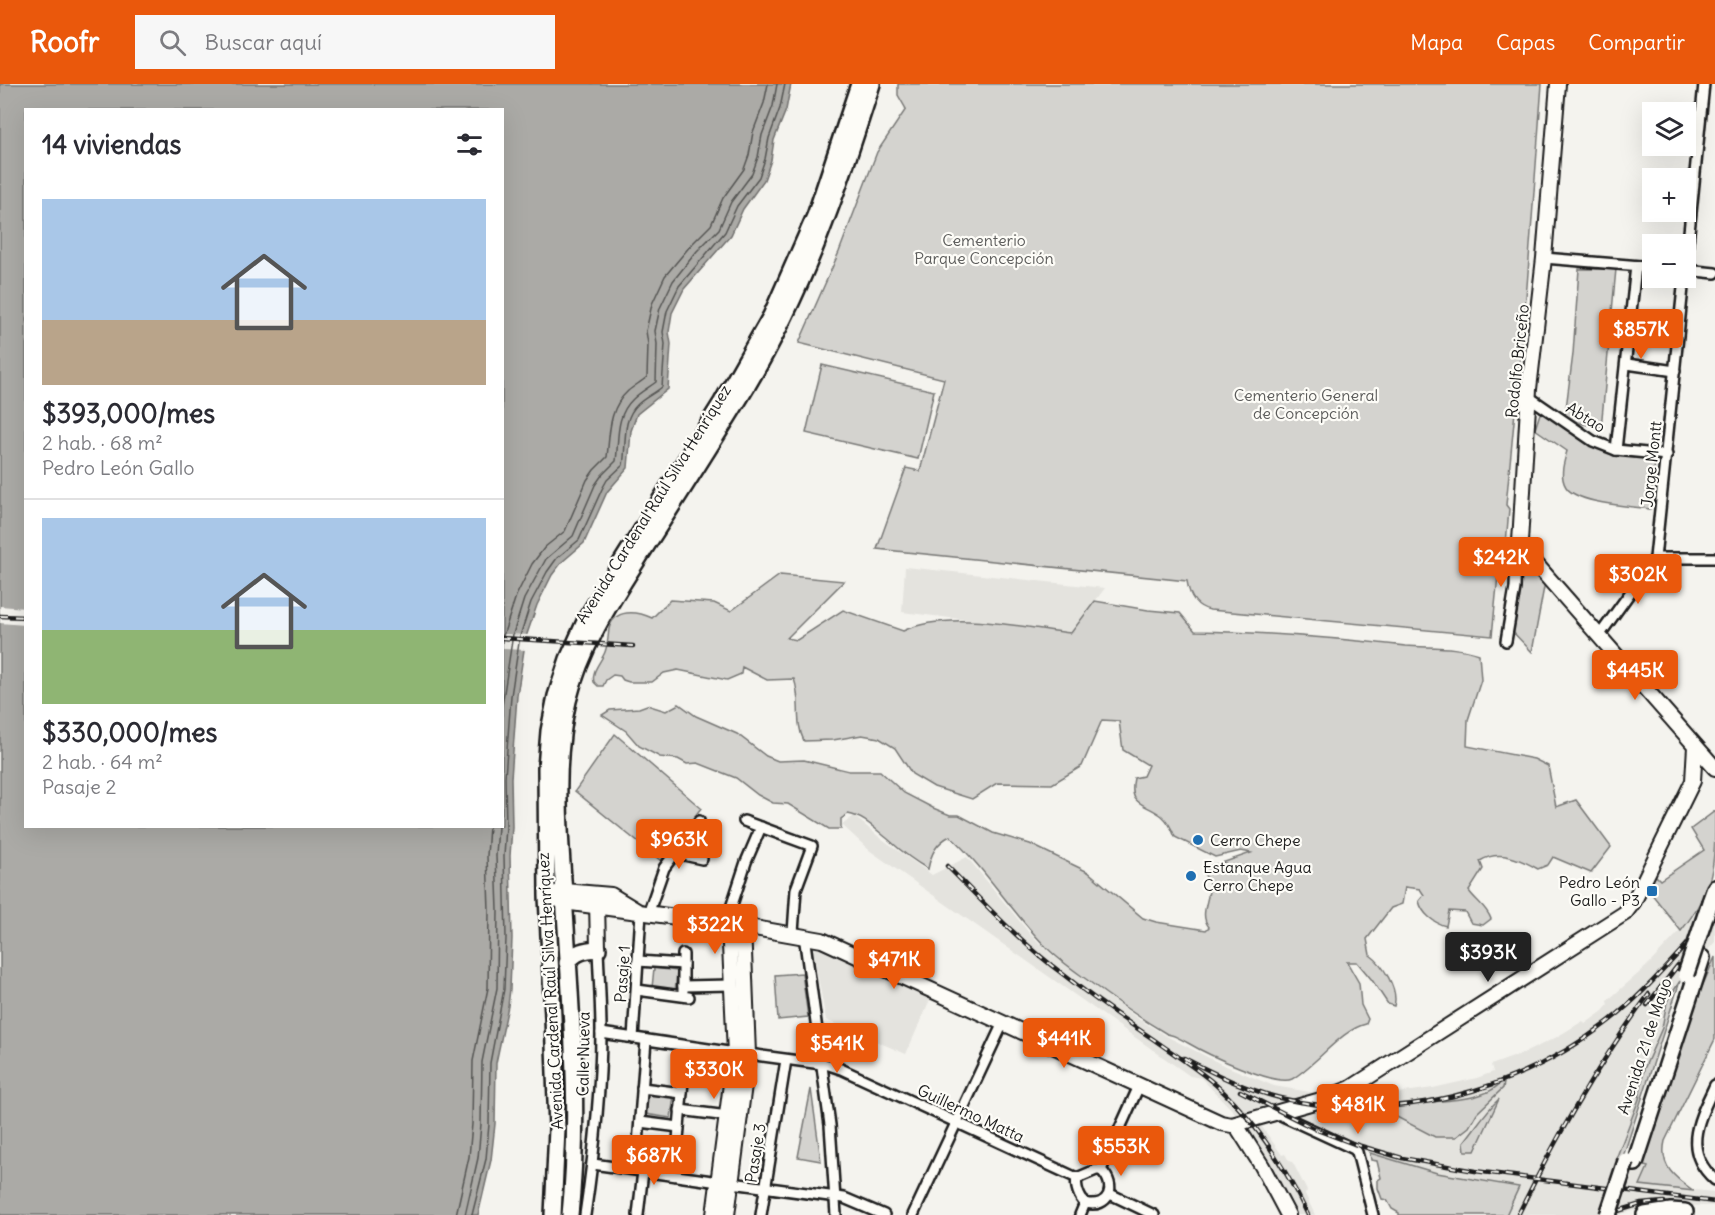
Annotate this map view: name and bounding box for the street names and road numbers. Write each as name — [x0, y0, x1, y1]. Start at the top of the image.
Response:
street label: Rodolfo Briceño — [1501, 303, 1533, 419]
street label: Avenida Cardenal Raúl Silva Henríquez — [571, 381, 735, 627]
street label: Abtao — [1563, 397, 1609, 437]
street label: Jorge Montt — [1637, 419, 1666, 508]
street label: Avenida Cardenal Raúl Silva Henríquez — [533, 851, 567, 1130]
street label: Pasaje 1 — [610, 945, 634, 1003]
street label: Avenida 21 de Mayo — [1612, 975, 1676, 1117]
street label: Calle Nueva — [572, 1011, 594, 1097]
street label: Guillermo Matta — [914, 1080, 1028, 1146]
street label: Pasaje 3 — [740, 1122, 770, 1184]

